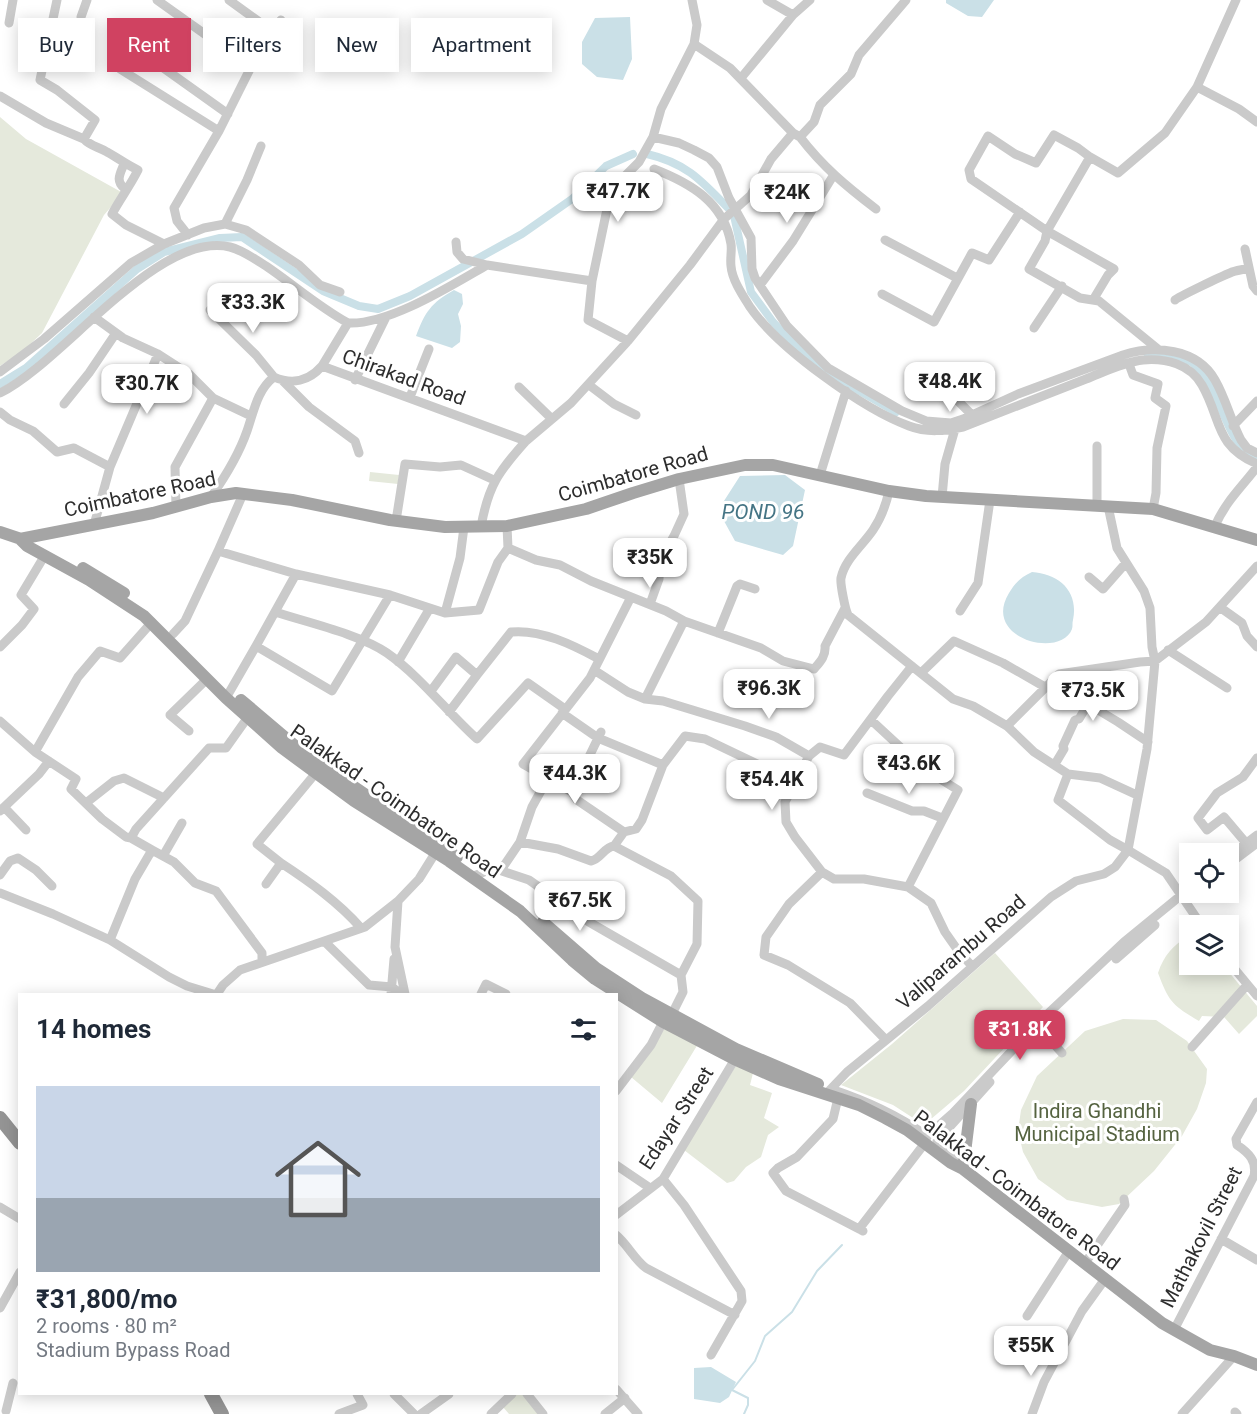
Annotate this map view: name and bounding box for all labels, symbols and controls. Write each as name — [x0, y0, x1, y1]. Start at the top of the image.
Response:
chip: Buy — [18, 18, 95, 72]
chip: Rent — [107, 18, 191, 72]
chip: Filters — [203, 18, 303, 72]
chip: New — [315, 18, 399, 72]
chip: Apartment — [411, 18, 552, 72]
pin: ₹47.7K — [569, 172, 667, 223]
pin: ₹24K — [751, 173, 823, 224]
text: ₹47.7K — [586, 179, 650, 203]
text: ₹24K — [764, 180, 810, 204]
pin: ₹33.3K — [204, 283, 302, 334]
text: ₹33.3K — [221, 290, 285, 314]
street label: Chirakad Road — [339, 344, 469, 410]
pin: ₹48.4K — [901, 362, 999, 413]
pin: ₹30.7K — [98, 364, 196, 415]
text: ₹48.4K — [918, 369, 982, 393]
text: ₹30.7K — [115, 371, 179, 395]
street label: Coimbatore Road — [555, 441, 711, 507]
street label: Coimbatore Road — [62, 466, 218, 522]
water label: POND 96 — [722, 500, 804, 524]
pin: ₹35K — [614, 538, 686, 589]
text: ₹35K — [627, 545, 673, 569]
pin: ₹96.3K — [720, 669, 818, 720]
pin: ₹73.5K — [1044, 671, 1142, 722]
text: ₹96.3K — [737, 676, 801, 700]
text: ₹73.5K — [1061, 678, 1125, 702]
street label: Palakkad - Coimbatore Road — [286, 719, 506, 883]
pin: ₹43.6K — [860, 744, 958, 795]
text: ₹43.6K — [877, 751, 941, 775]
pin: ₹44.3K — [526, 754, 624, 805]
pin: ₹54.4K — [723, 760, 821, 811]
text: ₹44.3K — [543, 761, 607, 785]
text: ₹54.4K — [740, 767, 804, 791]
map controls — [1179, 843, 1239, 975]
button: locate — [1179, 843, 1239, 903]
pin: ₹67.5K — [531, 881, 629, 932]
text: ₹67.5K — [548, 888, 612, 912]
street label: Valiparambu Road — [892, 890, 1030, 1014]
button: layers — [1179, 915, 1239, 975]
pin: ₹31.8K — [971, 1010, 1069, 1061]
icon: filters — [567, 1013, 600, 1046]
text: 14 homes — [36, 1014, 151, 1044]
text: ₹31.8K — [988, 1017, 1052, 1041]
street label: Edayar Street — [634, 1062, 718, 1174]
park label: Indira Ghandhi Municipal Stadium — [1014, 1099, 1180, 1146]
street label: Palakkad - Coimbatore Road — [909, 1105, 1125, 1275]
icon: home — [264, 1125, 372, 1233]
street label: Mathakovil Street — [1155, 1162, 1247, 1312]
text: ₹31,800/mo — [36, 1284, 178, 1314]
text: 2 rooms · 80 m² — [36, 1314, 177, 1338]
pin: ₹55K — [995, 1326, 1067, 1377]
text: ₹55K — [1008, 1333, 1054, 1357]
text: Stadium Bypass Road — [36, 1338, 231, 1362]

